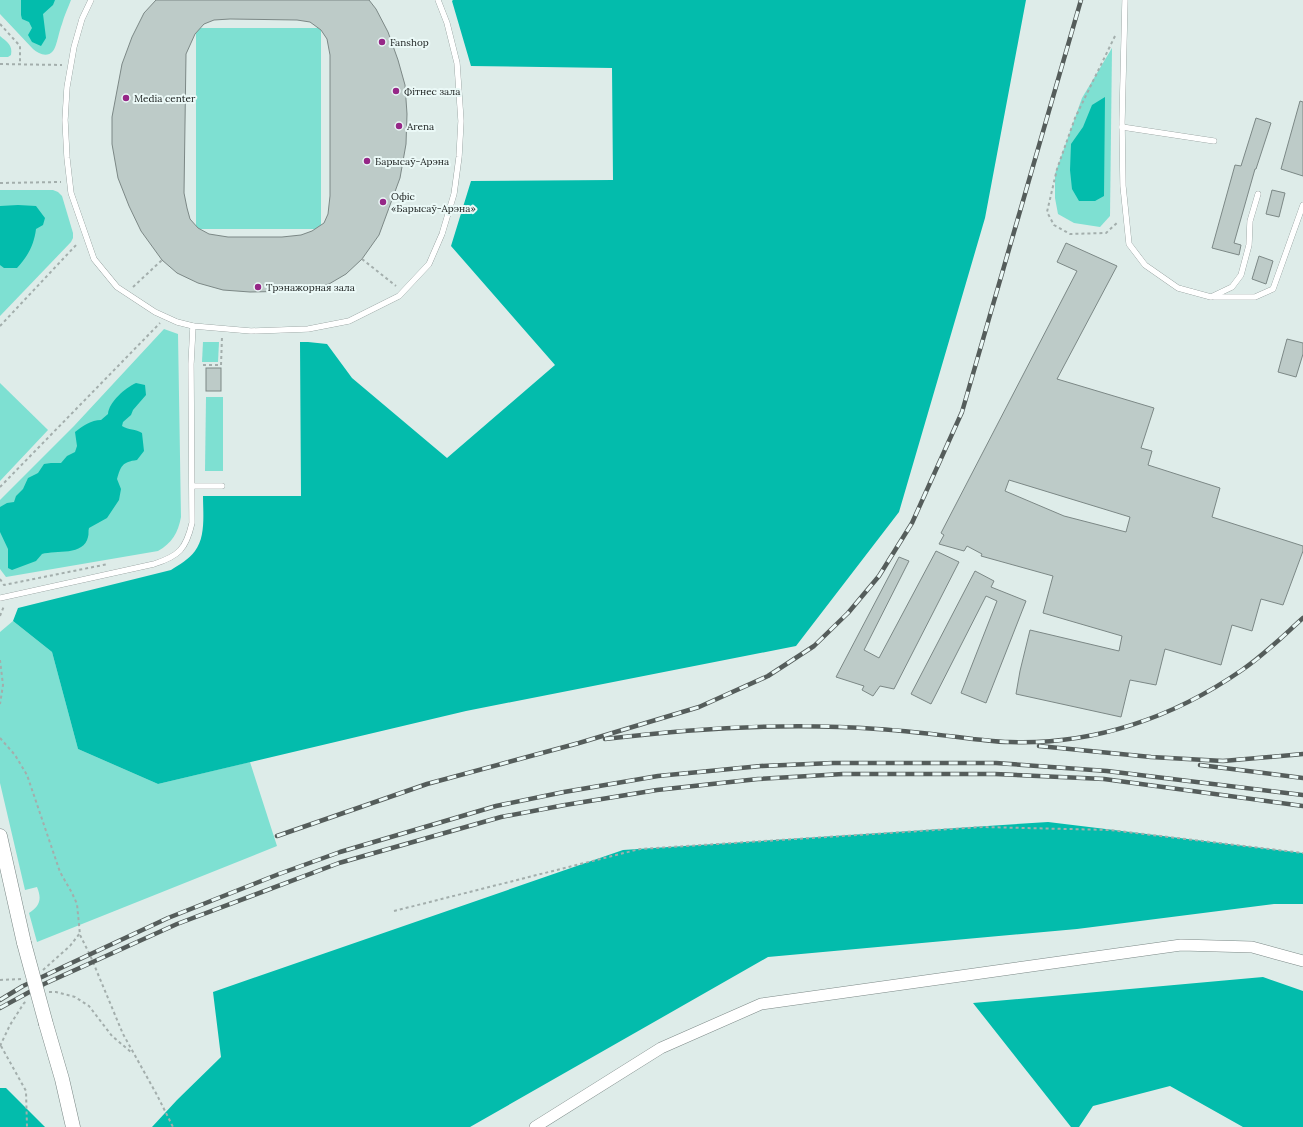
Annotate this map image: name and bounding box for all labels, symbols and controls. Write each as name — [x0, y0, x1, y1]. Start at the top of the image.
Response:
place label: Fanshop — [390, 36, 429, 49]
marker: Fanshop — [377, 37, 387, 47]
place label: Фітнес зала — [404, 85, 460, 98]
marker: Фітнес зала — [391, 86, 401, 96]
place label: Media center — [134, 92, 196, 105]
marker: Media center — [121, 93, 131, 103]
place label: Arena — [406, 120, 434, 133]
marker: Arena — [394, 121, 404, 131]
place label: Барысаў-Арэна — [375, 155, 449, 168]
marker: Барысаў-Арэна — [362, 156, 372, 166]
place label: Офіс «Барысаў-Арэна» — [391, 190, 476, 215]
marker: Офіс «Барысаў-Арэна» — [378, 197, 388, 207]
place label: Трэнажорная зала — [266, 281, 355, 294]
marker: Трэнажорная зала — [253, 282, 263, 292]

